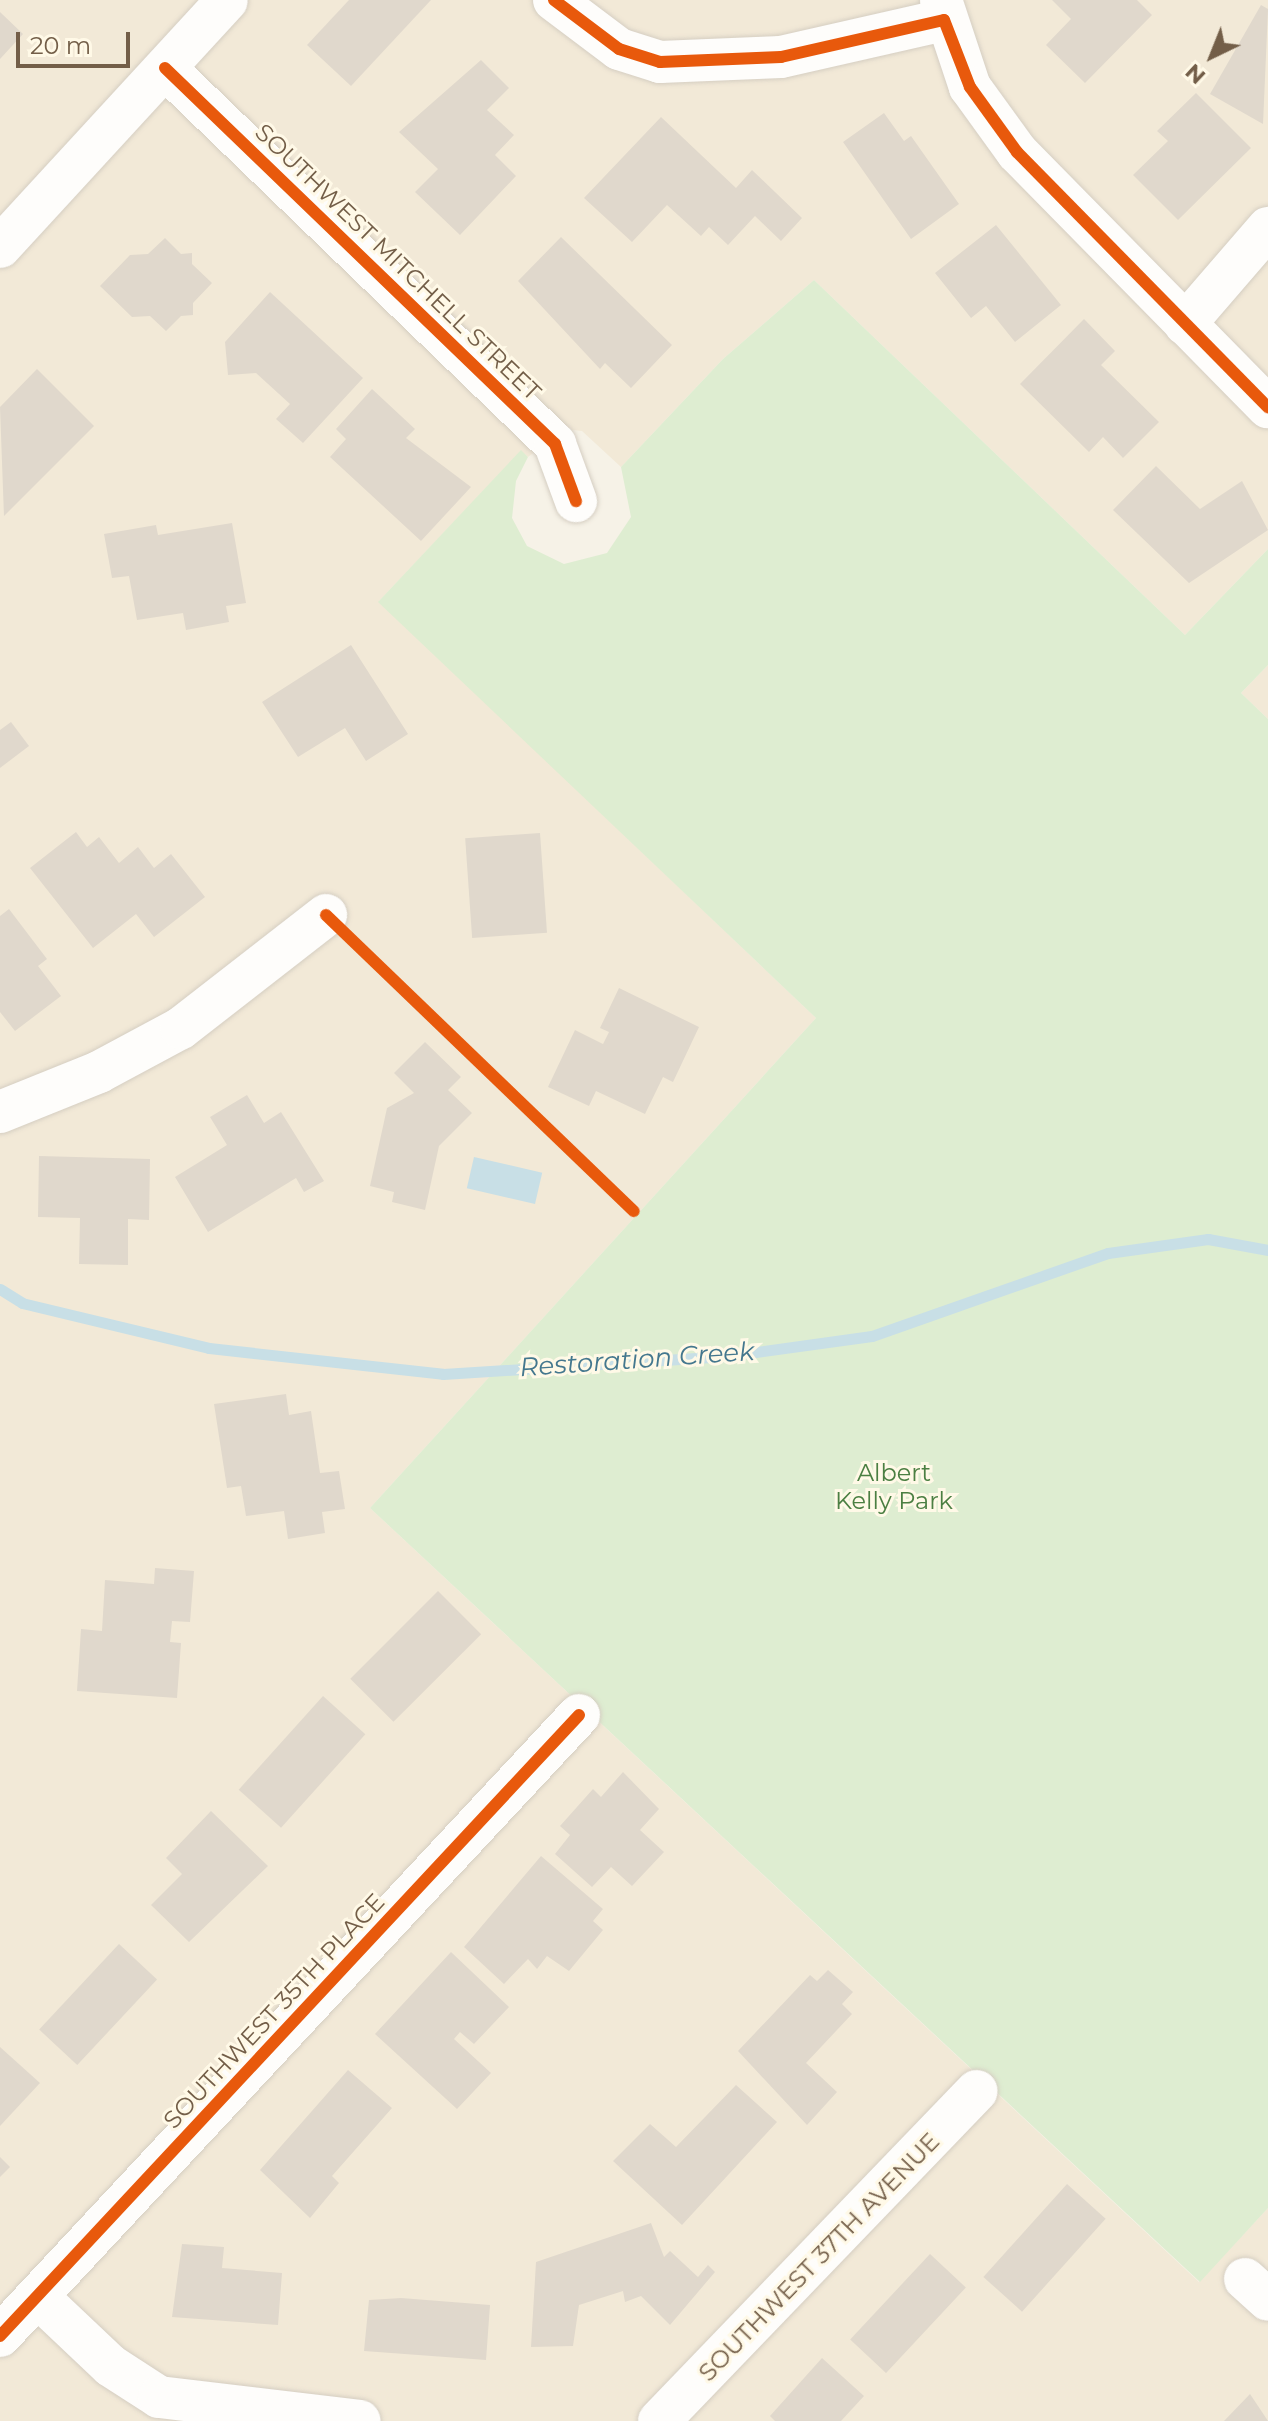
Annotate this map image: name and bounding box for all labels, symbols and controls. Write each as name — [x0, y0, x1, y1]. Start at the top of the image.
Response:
scale bar — [20, 16, 134, 66]
north arrow — [1172, 16, 1252, 96]
text: 20 m — [30, 31, 91, 60]
text: N — [1180, 58, 1211, 90]
street label: SOUTHWEST MITCHELL STREET — [249, 118, 547, 406]
water label: Restoration Creek — [519, 1336, 755, 1384]
park label: Albert Kelly Park — [835, 1459, 953, 1515]
street label: SOUTHWEST 35TH PLACE — [157, 1888, 391, 2134]
street label: SOUTHWEST 37TH AVENUE — [693, 2127, 945, 2387]

